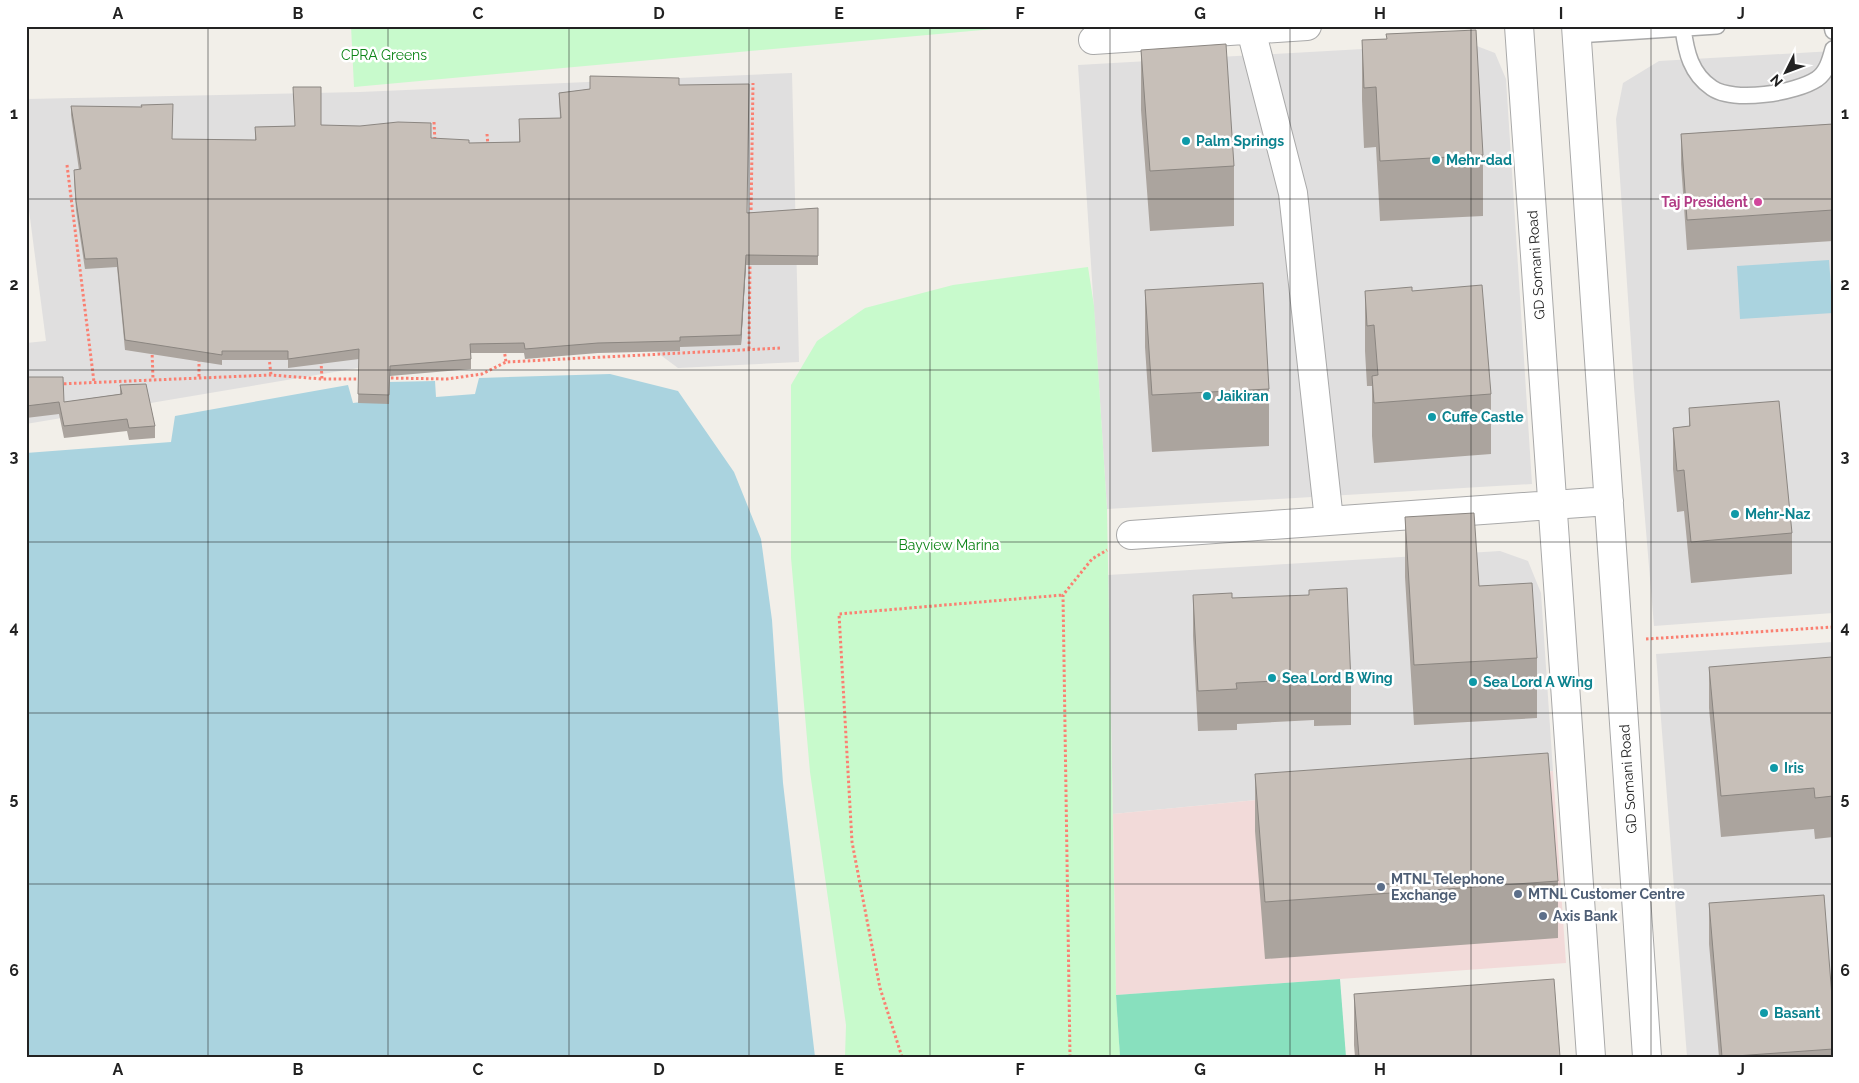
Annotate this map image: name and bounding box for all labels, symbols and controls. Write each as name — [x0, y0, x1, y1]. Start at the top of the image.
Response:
text: A — [113, 4, 124, 23]
text: B — [293, 4, 304, 23]
text: C — [473, 4, 484, 23]
text: D — [653, 4, 665, 23]
text: E — [834, 4, 844, 23]
text: F — [1015, 4, 1025, 23]
text: G — [1194, 4, 1206, 23]
text: H — [1374, 4, 1386, 23]
text: I — [1559, 4, 1563, 23]
text: J — [1737, 4, 1745, 23]
park label: CPRA Greens — [341, 47, 427, 63]
north arrow — [1762, 48, 1812, 98]
text: N — [1767, 71, 1786, 90]
text: 1 — [10, 104, 18, 123]
text: 1 — [1841, 104, 1849, 123]
place label: Palm Springs — [1196, 133, 1284, 149]
marker: Palm Springs — [1180, 135, 1192, 147]
place label: Mehr-dad — [1446, 152, 1512, 168]
marker: Mehr-dad — [1430, 154, 1442, 166]
place label: Taj President — [1661, 194, 1749, 210]
marker: Taj President — [1752, 196, 1764, 208]
street label: GD Somani Road — [1524, 210, 1548, 320]
text: 2 — [9, 275, 19, 294]
text: 2 — [1840, 275, 1850, 294]
place label: Jaikiran — [1217, 388, 1269, 404]
marker: Jaikiran — [1201, 390, 1213, 402]
place label: Cuffe Castle — [1442, 409, 1524, 425]
marker: Cuffe Castle — [1426, 411, 1438, 423]
text: 3 — [10, 447, 19, 466]
text: 3 — [1841, 447, 1850, 466]
place label: Mehr-Naz — [1745, 506, 1810, 522]
marker: Mehr-Naz — [1729, 508, 1741, 520]
park label: Bayview Marina — [898, 537, 1000, 553]
text: 4 — [9, 618, 19, 637]
text: 4 — [1840, 618, 1850, 637]
place label: Sea Lord B Wing — [1282, 670, 1393, 686]
marker: Sea Lord B Wing — [1266, 672, 1278, 684]
place label: Sea Lord A Wing — [1483, 674, 1593, 690]
marker: Sea Lord A Wing — [1467, 676, 1479, 688]
street label: GD Somani Road — [1616, 724, 1640, 834]
place label: Iris — [1784, 760, 1804, 776]
marker: Iris — [1768, 762, 1780, 774]
text: 5 — [10, 789, 19, 808]
text: 5 — [1841, 789, 1850, 808]
place label: MTNL Telephone Exchange — [1391, 871, 1505, 903]
marker: MTNL Telephone Exchange — [1375, 881, 1387, 893]
place label: MTNL Customer Centre — [1528, 886, 1685, 902]
marker: MTNL Customer Centre — [1512, 888, 1524, 900]
place label: Axis Bank — [1553, 908, 1618, 924]
marker: Axis Bank — [1537, 910, 1549, 922]
text: 6 — [9, 961, 19, 980]
text: 6 — [1840, 961, 1850, 980]
place label: Basant — [1774, 1005, 1821, 1021]
marker: Basant — [1758, 1007, 1770, 1019]
text: A — [113, 1060, 124, 1079]
text: B — [293, 1060, 304, 1079]
text: C — [473, 1060, 484, 1079]
text: D — [653, 1060, 665, 1079]
text: E — [834, 1060, 844, 1079]
text: F — [1015, 1060, 1025, 1079]
text: G — [1194, 1060, 1206, 1079]
text: H — [1374, 1060, 1386, 1079]
text: I — [1559, 1060, 1563, 1079]
text: J — [1737, 1060, 1745, 1079]

